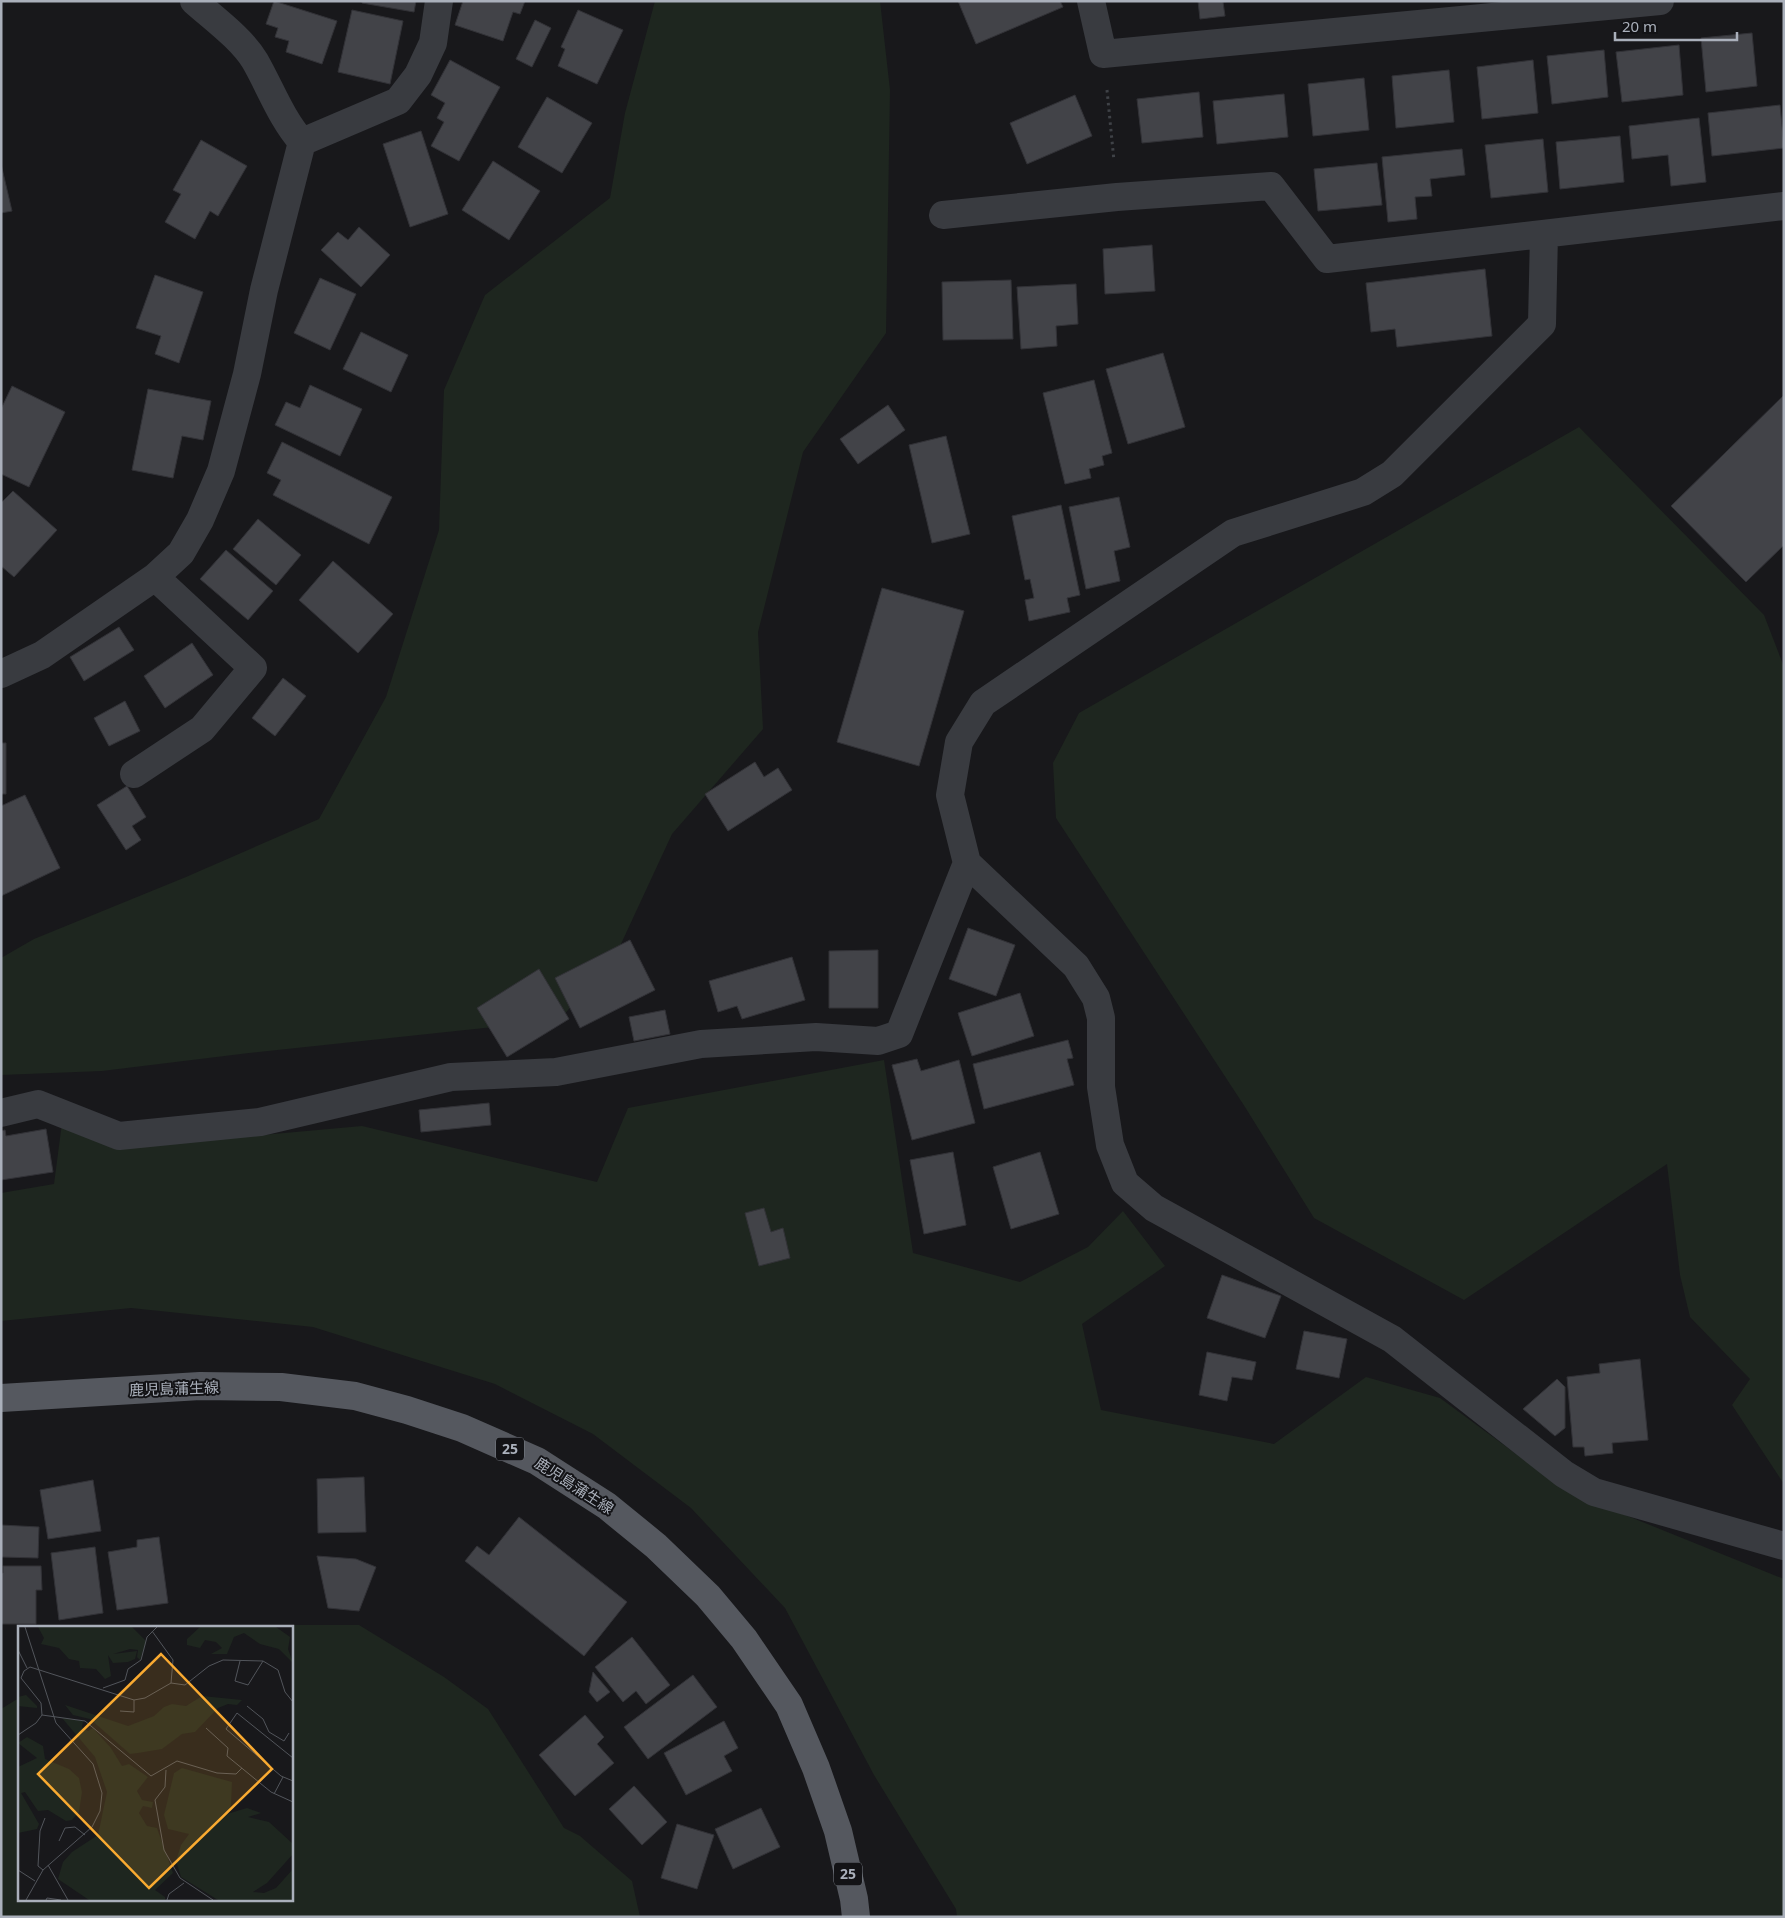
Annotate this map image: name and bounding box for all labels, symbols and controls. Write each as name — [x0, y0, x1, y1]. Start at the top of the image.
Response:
scale bar — [1615, 10, 1738, 42]
text: 20 m — [1622, 16, 1657, 36]
street label: 鹿児島蒲生線 — [129, 1376, 219, 1400]
road number: 25 — [496, 1438, 524, 1460]
street label: 鹿児島蒲生線 — [531, 1452, 618, 1518]
inset map — [18, 1626, 292, 1900]
road number: 25 — [834, 1862, 862, 1886]

